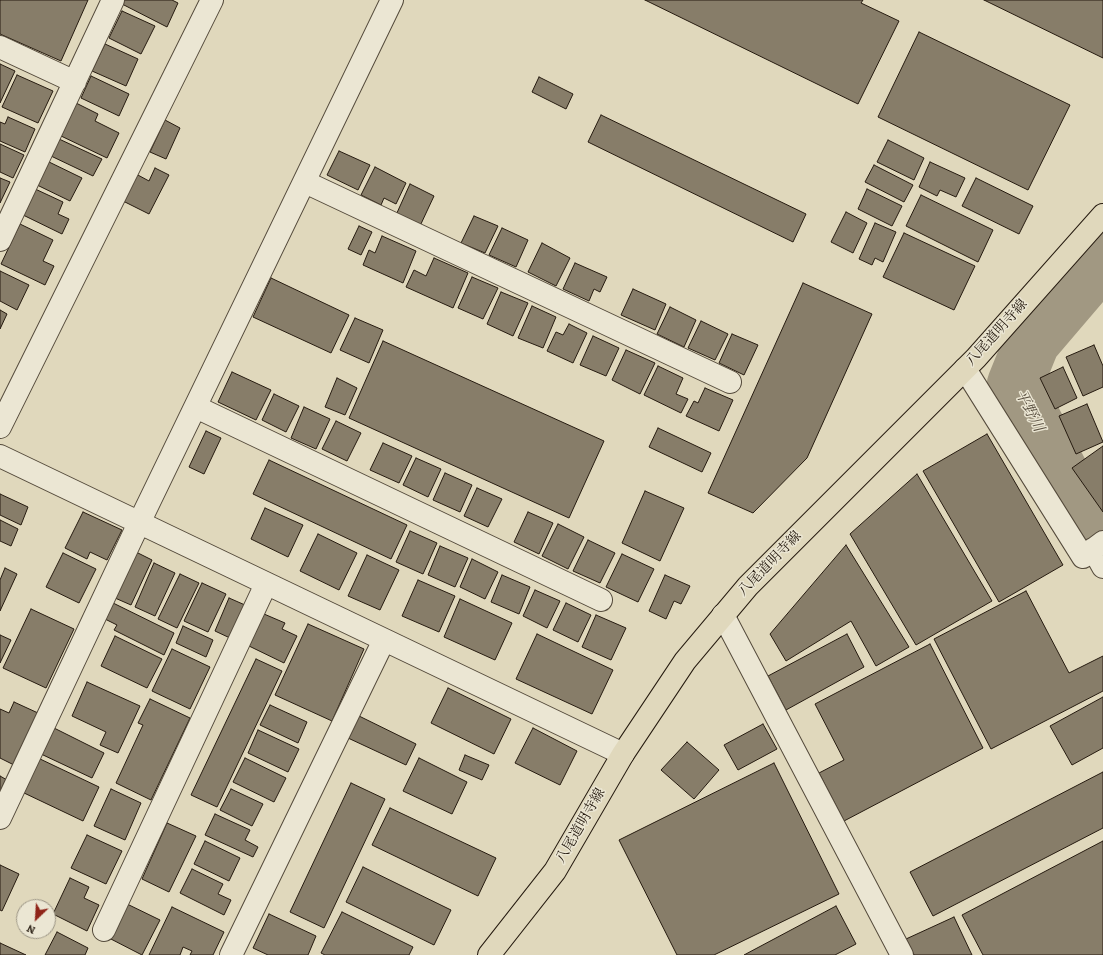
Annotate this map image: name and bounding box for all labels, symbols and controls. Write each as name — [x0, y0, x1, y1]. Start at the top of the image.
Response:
street label: 八尾道明寺線 — [963, 296, 1031, 370]
water label: 平野川 — [1011, 387, 1047, 435]
street label: 八尾道明寺線 — [735, 528, 805, 600]
street label: 八尾道明寺線 — [553, 785, 609, 867]
north arrow — [16, 899, 56, 939]
text: N — [24, 921, 38, 938]

